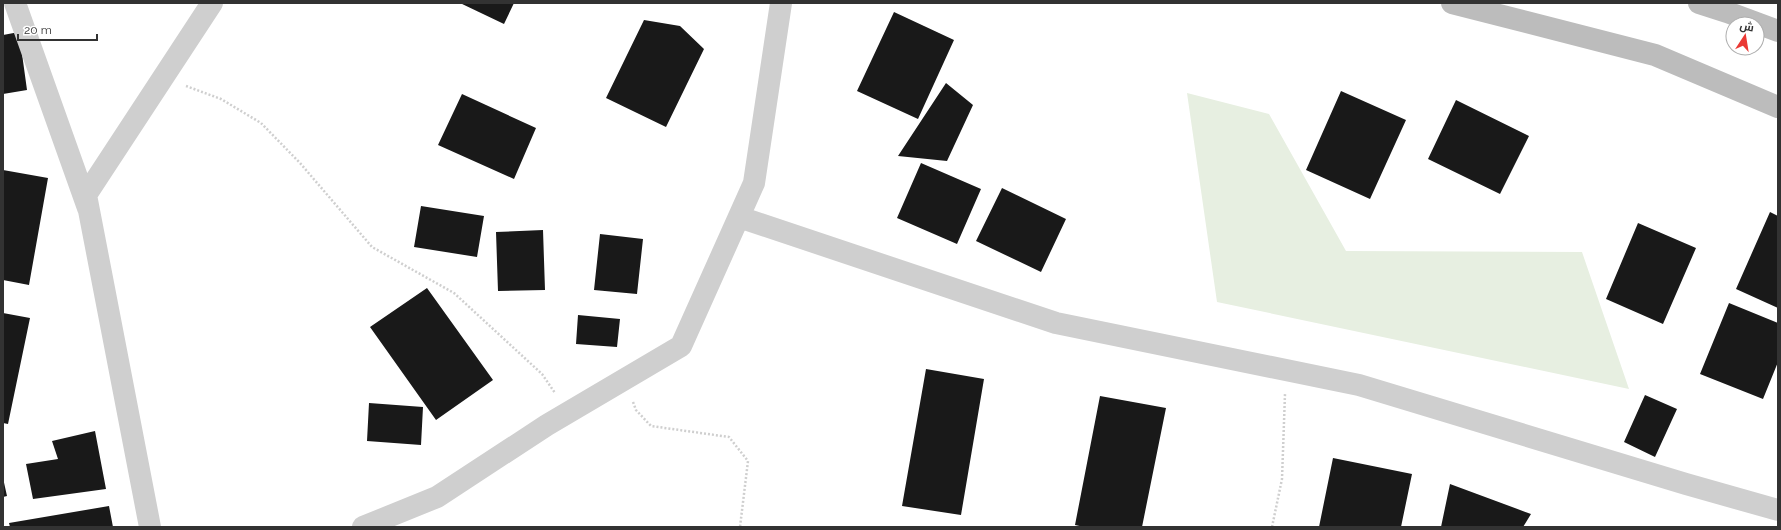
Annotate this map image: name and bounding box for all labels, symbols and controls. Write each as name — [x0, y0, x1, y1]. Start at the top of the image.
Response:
scale bar — [18, 16, 97, 42]
north arrow — [1725, 16, 1765, 56]
text: ش — [1739, 19, 1755, 35]
text: 20 m — [24, 23, 52, 37]

